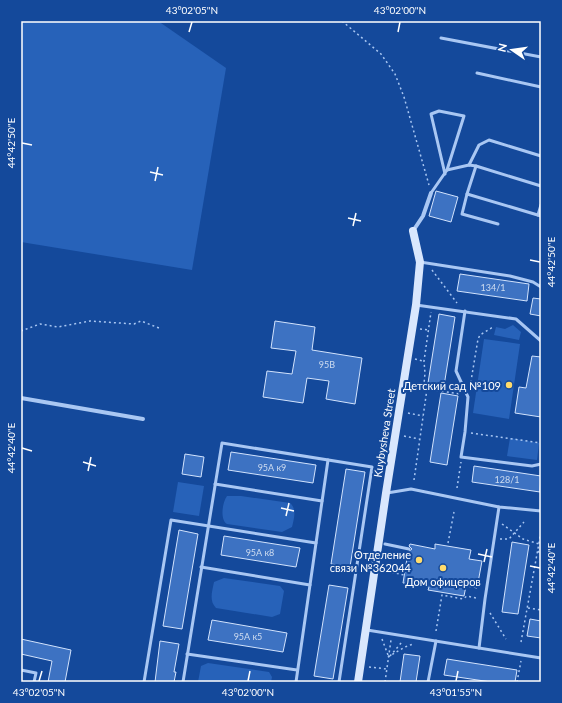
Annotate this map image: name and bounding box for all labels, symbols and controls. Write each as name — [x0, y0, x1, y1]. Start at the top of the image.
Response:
text: 43°02'05"N — [166, 4, 218, 16]
text: 43°02'00"N — [374, 4, 426, 16]
north arrow — [492, 30, 532, 70]
text: N — [494, 42, 509, 53]
text: 44°42'50"E — [5, 118, 17, 168]
text: 44°42'50"E — [545, 237, 557, 287]
house number: 134/1 — [481, 282, 505, 293]
house number: 95В — [319, 359, 335, 370]
place label: Детский сад №109 — [403, 379, 501, 392]
marker: Детский сад №109 — [504, 380, 514, 390]
street label: Kuybysheva Street — [371, 388, 397, 478]
text: 44°42'40"E — [5, 423, 17, 473]
house number: 95А к9 — [258, 462, 286, 473]
house number: 128/1 — [495, 474, 519, 485]
text: 44°42'40"E — [545, 543, 557, 593]
house number: 95А к8 — [246, 547, 274, 558]
place label: Отделение связи №362044 — [330, 548, 412, 574]
marker: Отделение связи №362044 — [414, 555, 424, 565]
marker: Дом офицеров — [438, 563, 448, 573]
place label: Дом офицеров — [405, 575, 481, 588]
house number: 95А к5 — [234, 631, 262, 642]
text: 43°02'05"N — [13, 686, 65, 698]
text: 43°02'00"N — [222, 686, 274, 698]
text: 43°01'55"N — [430, 686, 482, 698]

